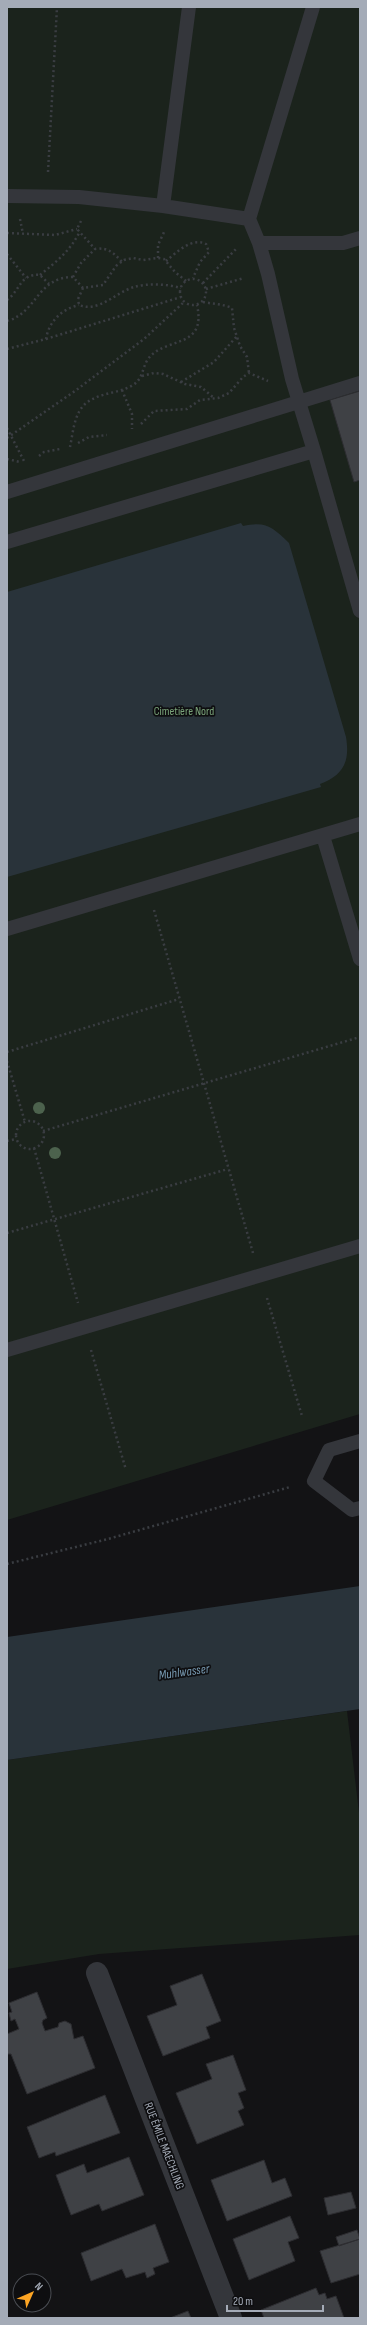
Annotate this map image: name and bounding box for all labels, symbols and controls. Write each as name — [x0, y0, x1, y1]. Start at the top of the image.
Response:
park label: Cimetière Nord — [154, 704, 214, 719]
water label: Muhlwasser — [158, 1660, 212, 1683]
street label: RUE ÉMILE MAECHLING — [141, 2100, 187, 2192]
north arrow — [12, 2273, 52, 2313]
text: N — [32, 2280, 45, 2293]
scale bar — [227, 2287, 323, 2313]
text: 20 m — [233, 2294, 253, 2309]

